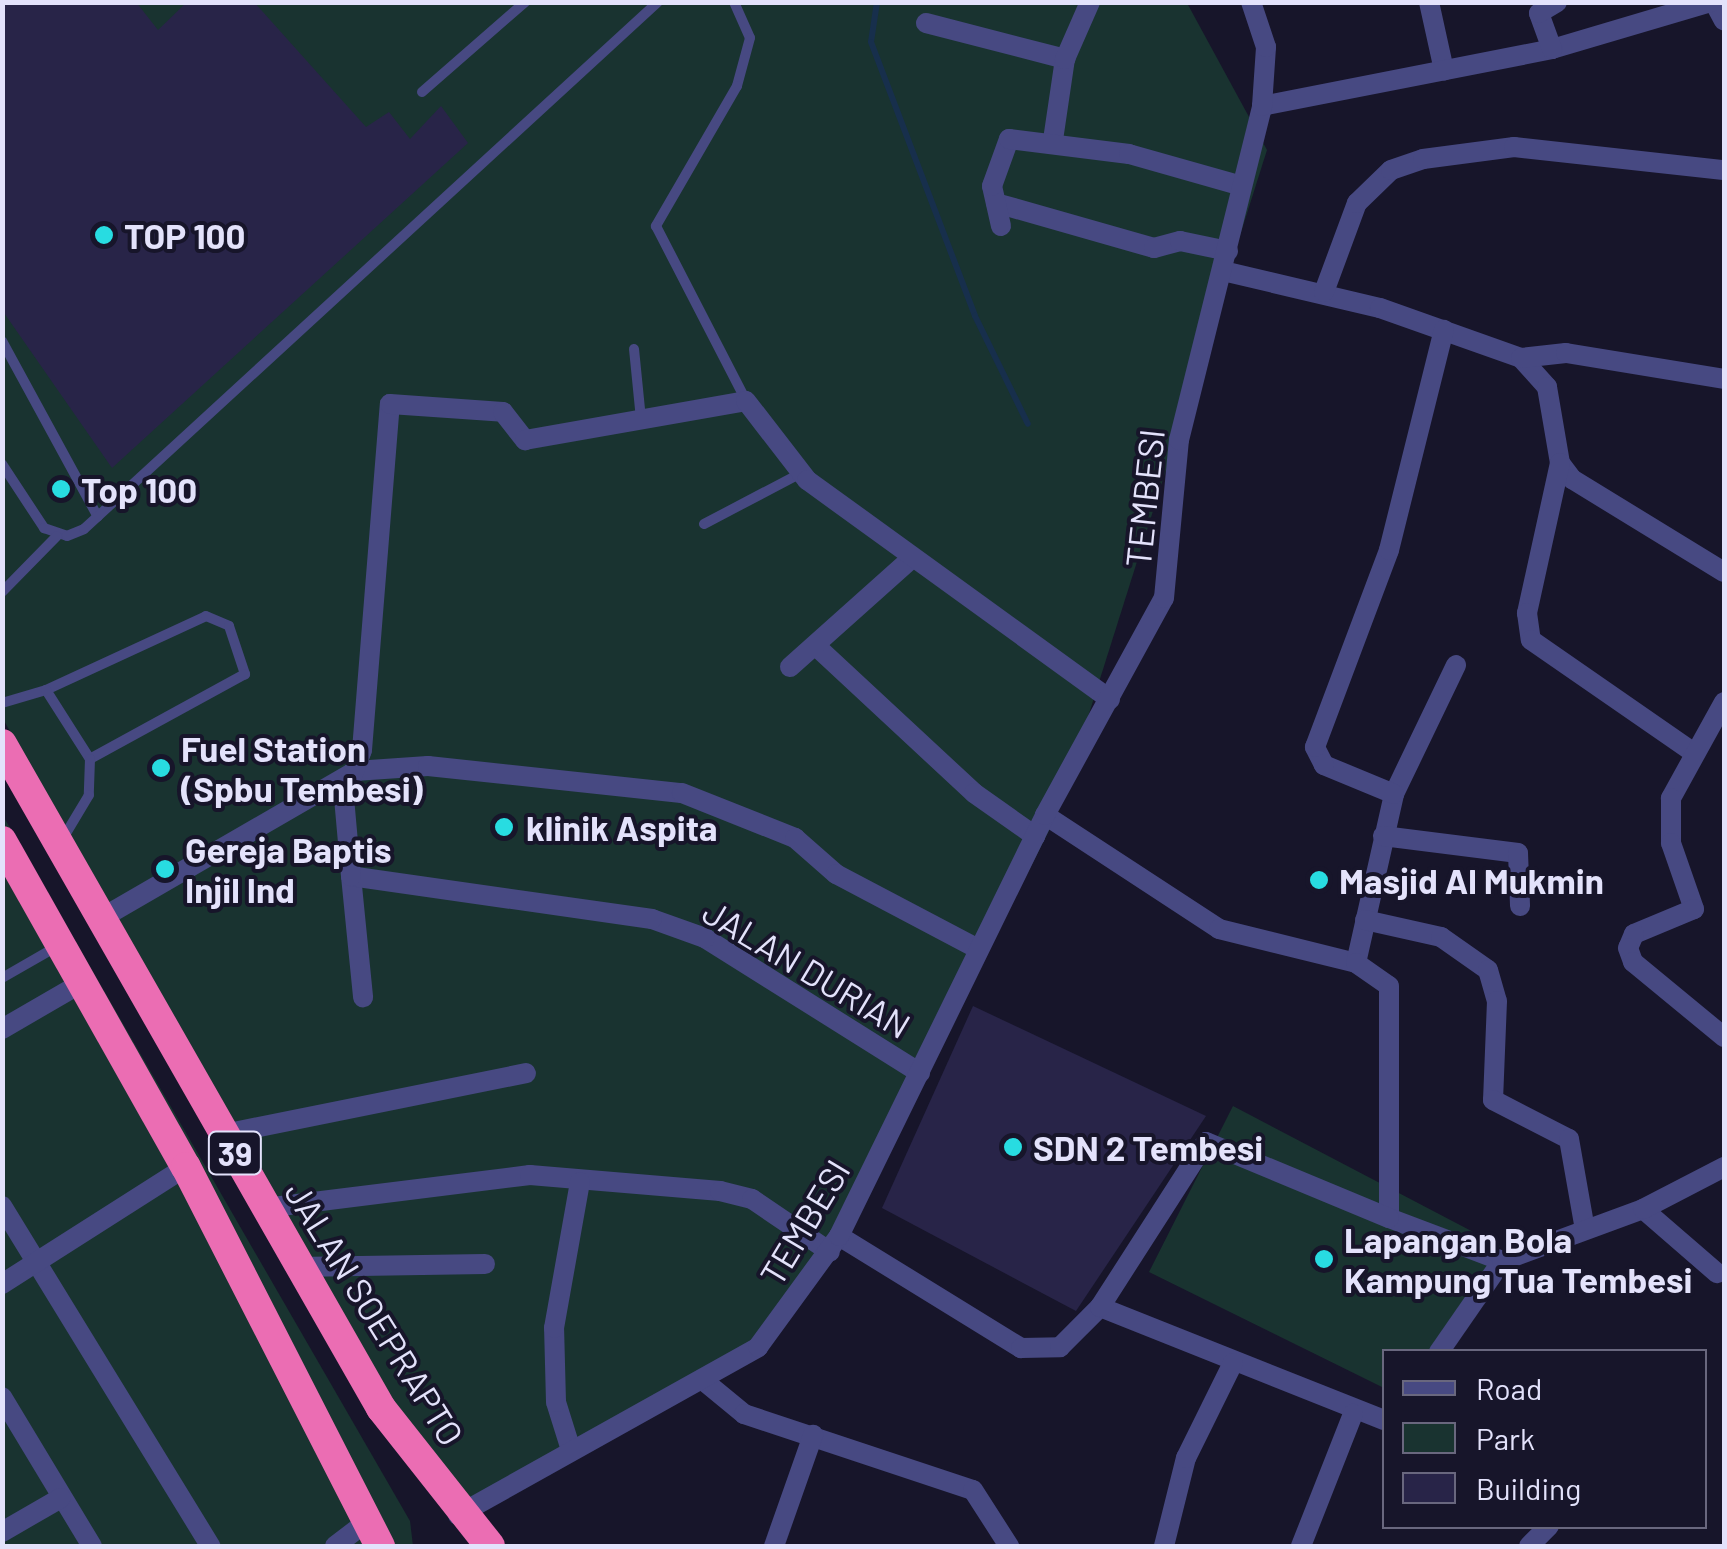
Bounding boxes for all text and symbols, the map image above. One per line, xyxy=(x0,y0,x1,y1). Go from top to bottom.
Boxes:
place label: TOP 100 xyxy=(124,214,245,256)
marker: TOP 100 xyxy=(93,224,115,246)
street label: TEMBESI xyxy=(1116,427,1172,569)
place label: Top 100 xyxy=(81,468,197,510)
marker: Top 100 xyxy=(50,478,72,500)
place label: Fuel Station (Spbu Tembesi) xyxy=(181,727,423,809)
marker: Fuel Station (Spbu Tembesi) xyxy=(150,757,172,779)
place label: klinik Aspita xyxy=(526,806,717,848)
marker: klinik Aspita xyxy=(491,814,517,840)
place label: Gereja Baptis Injil Ind xyxy=(185,828,392,910)
marker: Gereja Baptis Injil Ind xyxy=(154,858,176,880)
place label: Masjid Al Mukmin xyxy=(1339,859,1604,901)
marker: Masjid Al Mukmin xyxy=(1308,869,1330,891)
street label: JALAN DURIAN xyxy=(696,890,918,1046)
road number: 39 xyxy=(208,1126,262,1180)
place label: SDN 2 Tembesi xyxy=(1033,1126,1263,1168)
marker: SDN 2 Tembesi xyxy=(1002,1136,1024,1158)
street label: TEMBESI xyxy=(750,1152,858,1292)
street label: JALAN SOEPRAPTO xyxy=(277,1173,473,1453)
place label: Lapangan Bola Kampung Tua Tembesi xyxy=(1344,1218,1692,1300)
marker: Lapangan Bola Kampung Tua Tembesi xyxy=(1313,1248,1335,1270)
legend xyxy=(1382,1349,1707,1529)
text: Road xyxy=(1476,1370,1542,1406)
text: Park xyxy=(1476,1420,1535,1456)
text: Building xyxy=(1476,1470,1581,1506)

